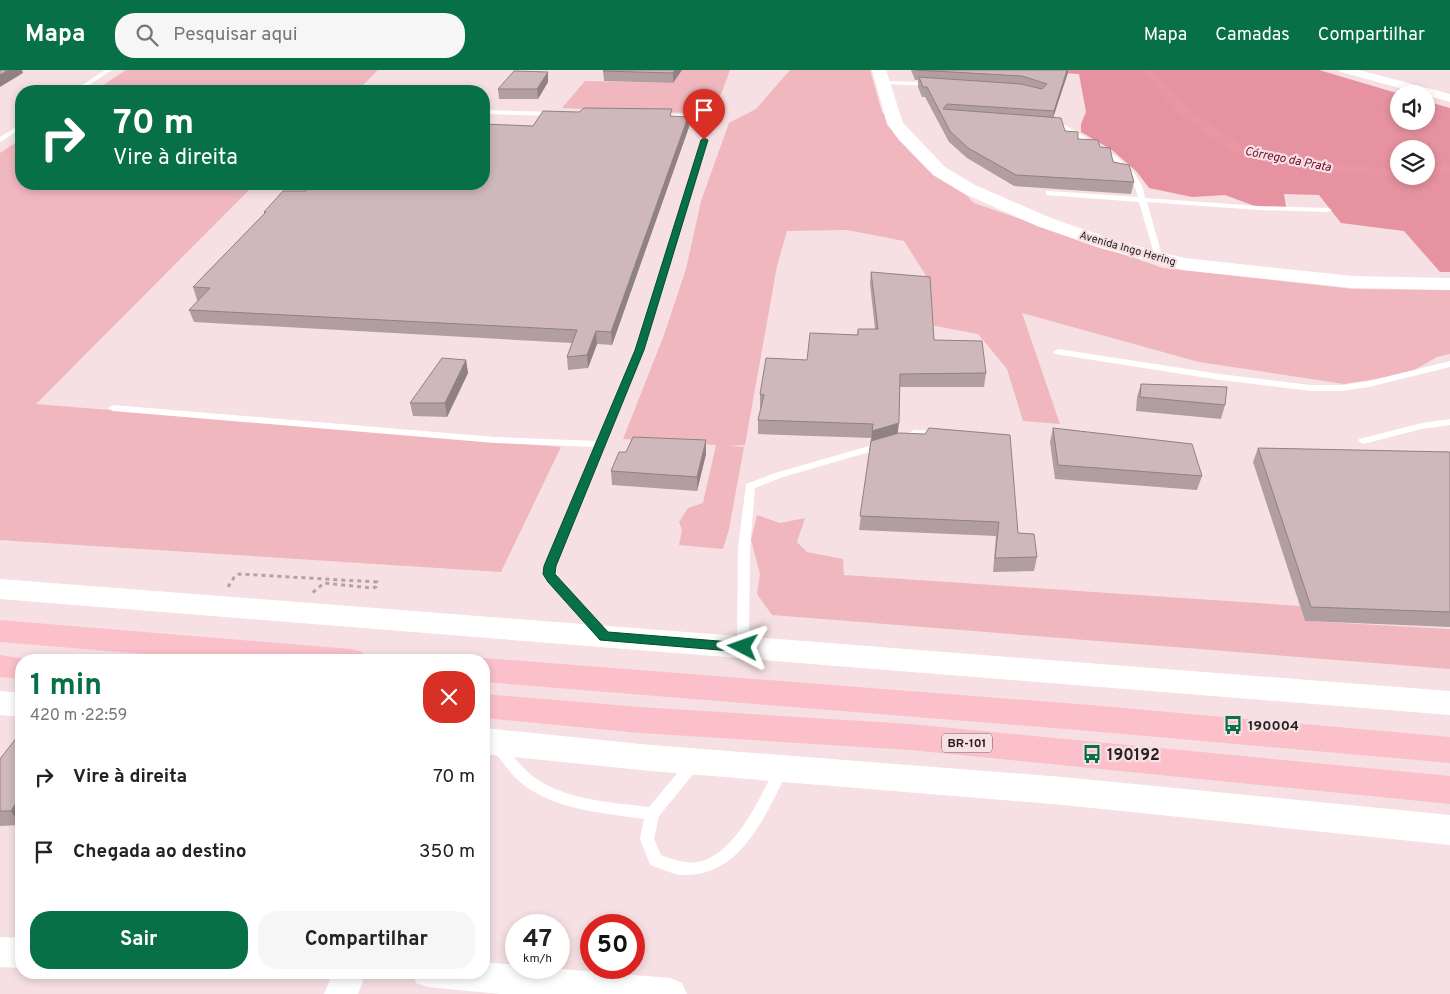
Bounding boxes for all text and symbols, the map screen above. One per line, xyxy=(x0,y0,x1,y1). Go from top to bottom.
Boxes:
search box xyxy=(115,13,465,58)
text: Mapa xyxy=(25,20,85,50)
icon: search xyxy=(133,21,161,49)
text: Pesquisar aqui xyxy=(173,23,298,47)
text: Mapa xyxy=(1144,24,1187,47)
text: Camadas xyxy=(1215,24,1290,47)
text: Compartilhar xyxy=(1318,24,1425,47)
map controls xyxy=(1390,85,1435,185)
button: sound xyxy=(1390,85,1435,130)
pin xyxy=(683,89,725,140)
icon: arrive xyxy=(690,96,718,124)
text: 70 m xyxy=(113,102,194,146)
icon: right xyxy=(30,105,95,170)
button: layers xyxy=(1390,140,1435,185)
water label: Córrego da Prata xyxy=(1243,144,1333,176)
text: Vire à direita xyxy=(113,145,238,172)
street label: Avenida Ingo Hering xyxy=(1078,228,1178,269)
position arrow xyxy=(716,620,768,672)
text: 1 min xyxy=(30,668,102,705)
button: close xyxy=(423,671,475,723)
text: 420 m · 22:59 xyxy=(30,706,127,726)
bus stop icon: 190004 xyxy=(1222,714,1244,736)
place label: 190004 xyxy=(1248,718,1299,735)
road number: BR-101 xyxy=(942,734,992,752)
bus stop icon: 190192 xyxy=(1081,743,1103,765)
place label: 190192 xyxy=(1107,746,1160,766)
icon: right xyxy=(30,763,58,791)
text: Vire à direita xyxy=(73,765,187,789)
text: 70 m xyxy=(433,765,475,789)
icon: arrive xyxy=(30,838,58,866)
text: Chegada ao destino xyxy=(73,840,247,864)
text: 350 m xyxy=(419,840,475,864)
button: Sair xyxy=(30,911,248,969)
button: Compartilhar xyxy=(258,911,475,969)
speed limit sign: 50 xyxy=(580,914,645,979)
text: 47 xyxy=(523,924,552,956)
text: km/h xyxy=(523,951,552,967)

